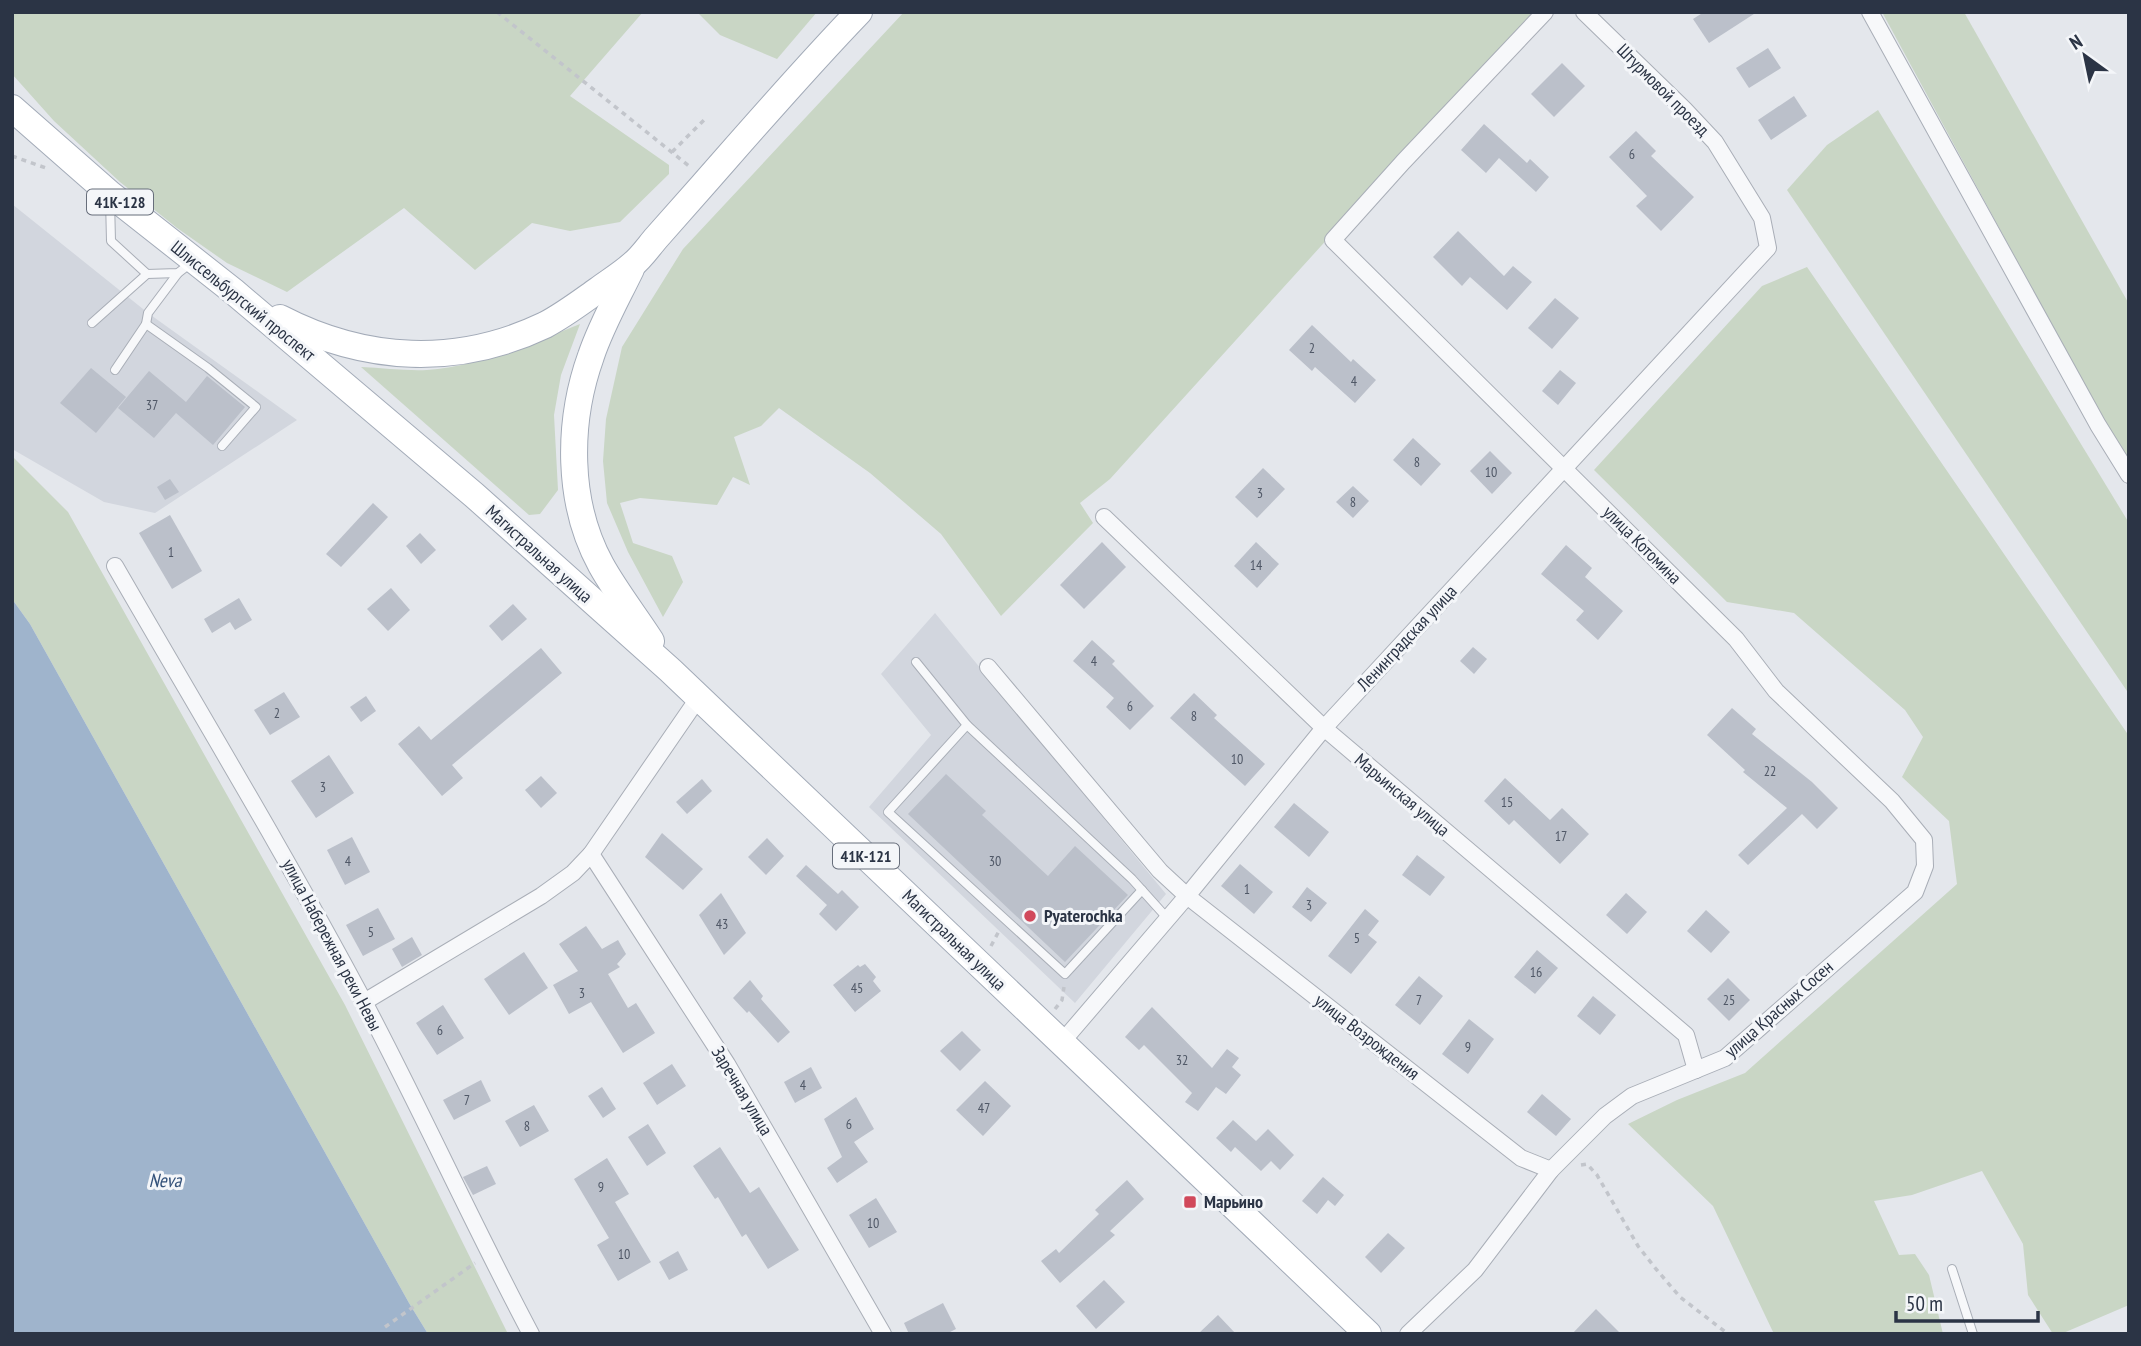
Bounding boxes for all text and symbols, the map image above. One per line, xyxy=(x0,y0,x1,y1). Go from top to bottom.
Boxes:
north arrow xyxy=(2050,21,2120,91)
text: N xyxy=(2065,29,2087,55)
street label: Штурмовой проезд xyxy=(1612,38,1715,141)
house number: 6 xyxy=(1629,145,1635,163)
road number: 41К-128 xyxy=(87,190,153,214)
street label: Шлиссельбургский проспект xyxy=(166,235,320,366)
house number: 2 xyxy=(1309,339,1315,357)
house number: 4 xyxy=(1351,372,1358,390)
house number: 37 xyxy=(146,396,158,414)
house number: 8 xyxy=(1414,453,1420,471)
house number: 10 xyxy=(1485,463,1497,481)
house number: 3 xyxy=(1257,484,1263,502)
house number: 8 xyxy=(1350,493,1356,511)
street label: Магистральная улица xyxy=(481,500,597,608)
street label: улица Котомина xyxy=(1598,500,1687,589)
house number: 1 xyxy=(168,543,174,561)
house number: 14 xyxy=(1250,556,1263,574)
street label: Ленинградская улица xyxy=(1351,580,1462,696)
house number: 4 xyxy=(1091,652,1098,670)
house number: 6 xyxy=(1127,697,1133,715)
house number: 2 xyxy=(274,704,280,722)
house number: 8 xyxy=(1191,707,1197,725)
street label: Марьинская улица xyxy=(1350,748,1455,841)
house number: 10 xyxy=(1231,750,1243,768)
house number: 22 xyxy=(1764,762,1776,780)
house number: 3 xyxy=(320,778,326,796)
house number: 15 xyxy=(1501,793,1513,811)
house number: 17 xyxy=(1555,827,1567,845)
road number: 41К-121 xyxy=(833,844,899,869)
house number: 4 xyxy=(345,852,352,870)
house number: 30 xyxy=(989,852,1001,870)
street label: улица Набережная реки Невы xyxy=(277,855,388,1035)
house number: 1 xyxy=(1244,880,1250,898)
street label: Магистральная улица xyxy=(898,884,1011,995)
house number: 3 xyxy=(1306,896,1312,914)
place label: Pyaterochka xyxy=(1044,904,1123,927)
marker: Pyaterochka xyxy=(1022,908,1038,924)
house number: 43 xyxy=(716,915,728,933)
house number: 5 xyxy=(368,923,374,941)
house number: 5 xyxy=(1354,929,1360,947)
street label: улица Красных Сосен xyxy=(1720,955,1838,1062)
house number: 16 xyxy=(1530,963,1542,981)
house number: 45 xyxy=(851,979,863,997)
house number: 3 xyxy=(579,984,585,1002)
street label: улица Возрождения xyxy=(1310,989,1424,1085)
house number: 7 xyxy=(1416,991,1422,1009)
house number: 25 xyxy=(1723,991,1735,1009)
house number: 6 xyxy=(437,1021,443,1039)
house number: 9 xyxy=(1465,1038,1471,1056)
street label: Заречная улица xyxy=(707,1042,778,1140)
house number: 32 xyxy=(1176,1051,1188,1069)
house number: 4 xyxy=(800,1076,807,1094)
house number: 7 xyxy=(464,1091,470,1109)
house number: 47 xyxy=(978,1099,990,1117)
house number: 6 xyxy=(846,1115,852,1133)
house number: 8 xyxy=(524,1117,530,1135)
water label: Neva xyxy=(149,1168,183,1192)
house number: 9 xyxy=(598,1178,604,1196)
place label: Марьино xyxy=(1204,1190,1263,1213)
marker: Марьино xyxy=(1182,1194,1198,1210)
house number: 10 xyxy=(867,1214,879,1232)
house number: 10 xyxy=(618,1245,630,1263)
scale bar xyxy=(1896,1280,2038,1324)
text: 50 m xyxy=(1906,1290,1943,1317)

